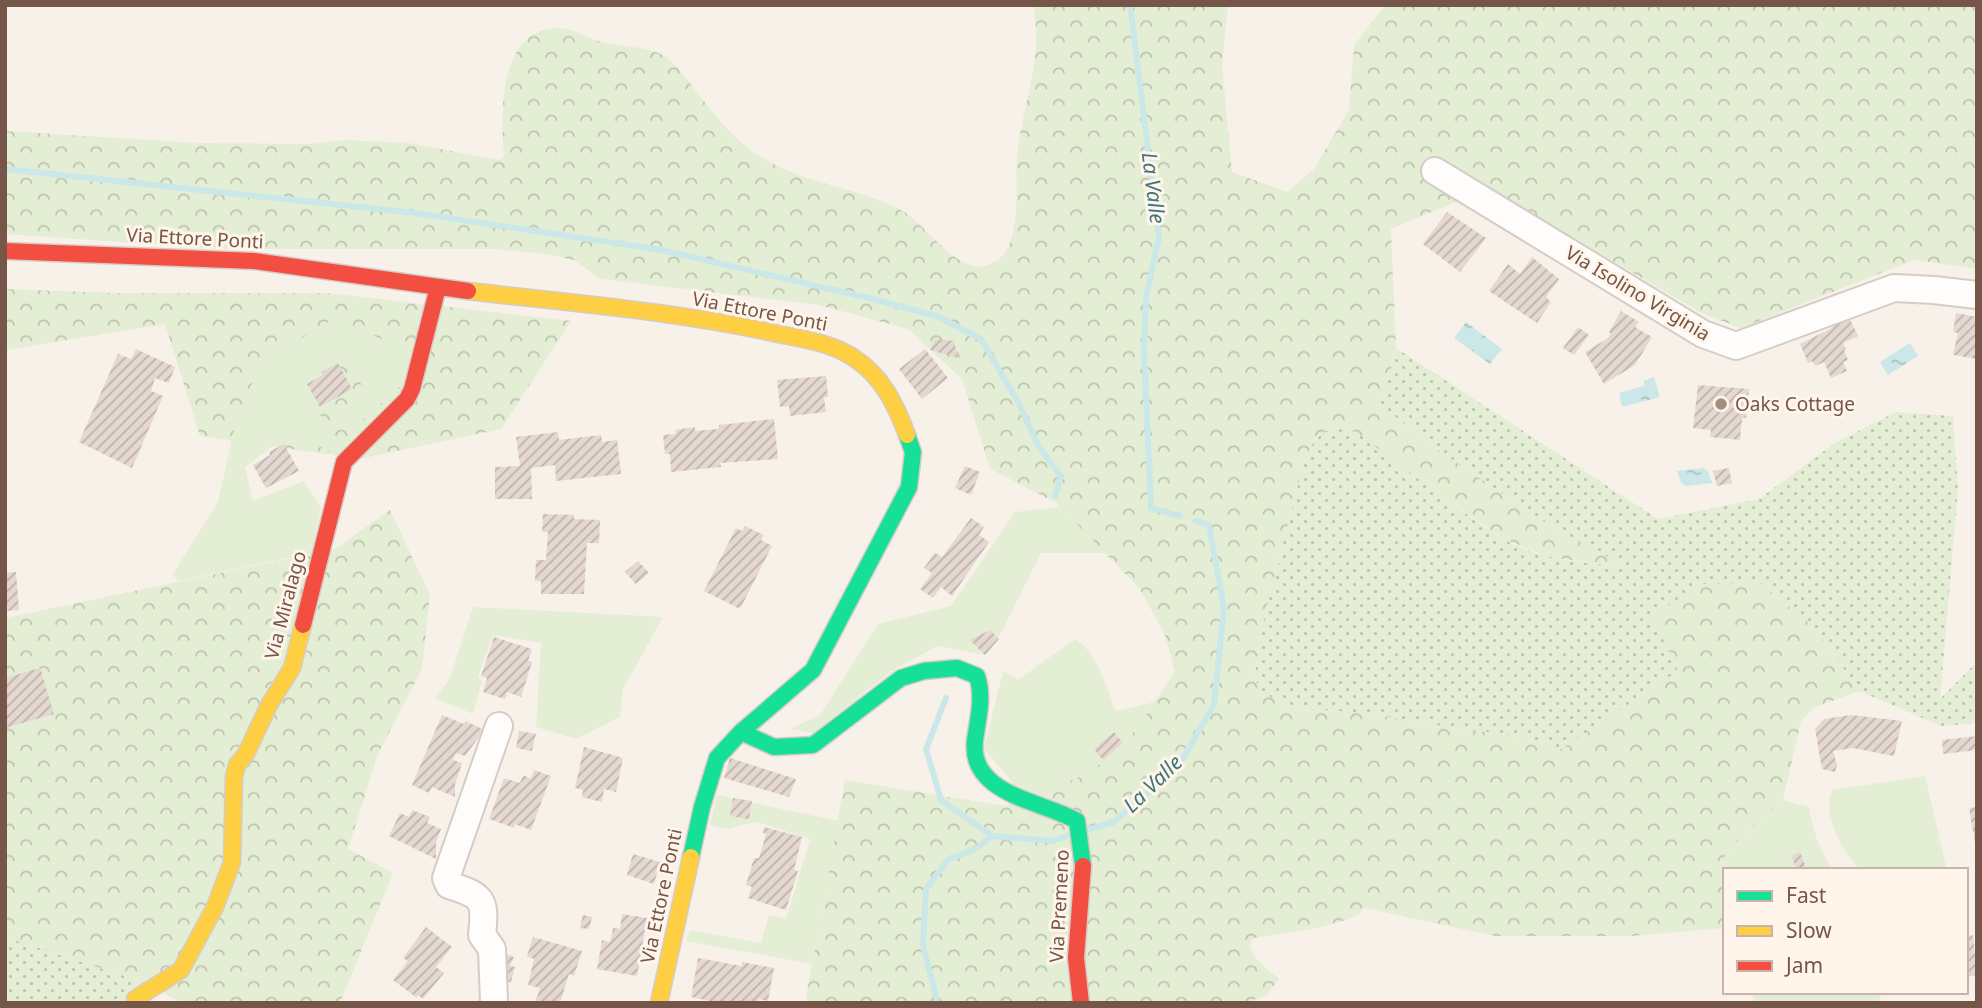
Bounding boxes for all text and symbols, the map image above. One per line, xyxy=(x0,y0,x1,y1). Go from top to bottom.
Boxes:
water label: La Valle xyxy=(1136,151,1172,225)
street label: Via Ettore Ponti xyxy=(126,221,264,255)
street label: Via Isolino Virginia xyxy=(1561,239,1715,347)
street label: Via Ettore Ponti xyxy=(690,285,830,337)
place label: Oaks Cottage xyxy=(1735,391,1855,417)
marker: Oaks Cottage xyxy=(1713,396,1729,412)
street label: Via Miralago xyxy=(258,548,312,662)
water label: La Valle xyxy=(1117,748,1188,818)
street label: Via Ettore Ponti xyxy=(634,826,688,966)
street label: Via Premeno xyxy=(1043,849,1075,963)
legend xyxy=(1723,868,1968,994)
text: Fast xyxy=(1786,881,1827,909)
text: Slow xyxy=(1786,916,1832,944)
text: Jam xyxy=(1784,951,1823,979)

